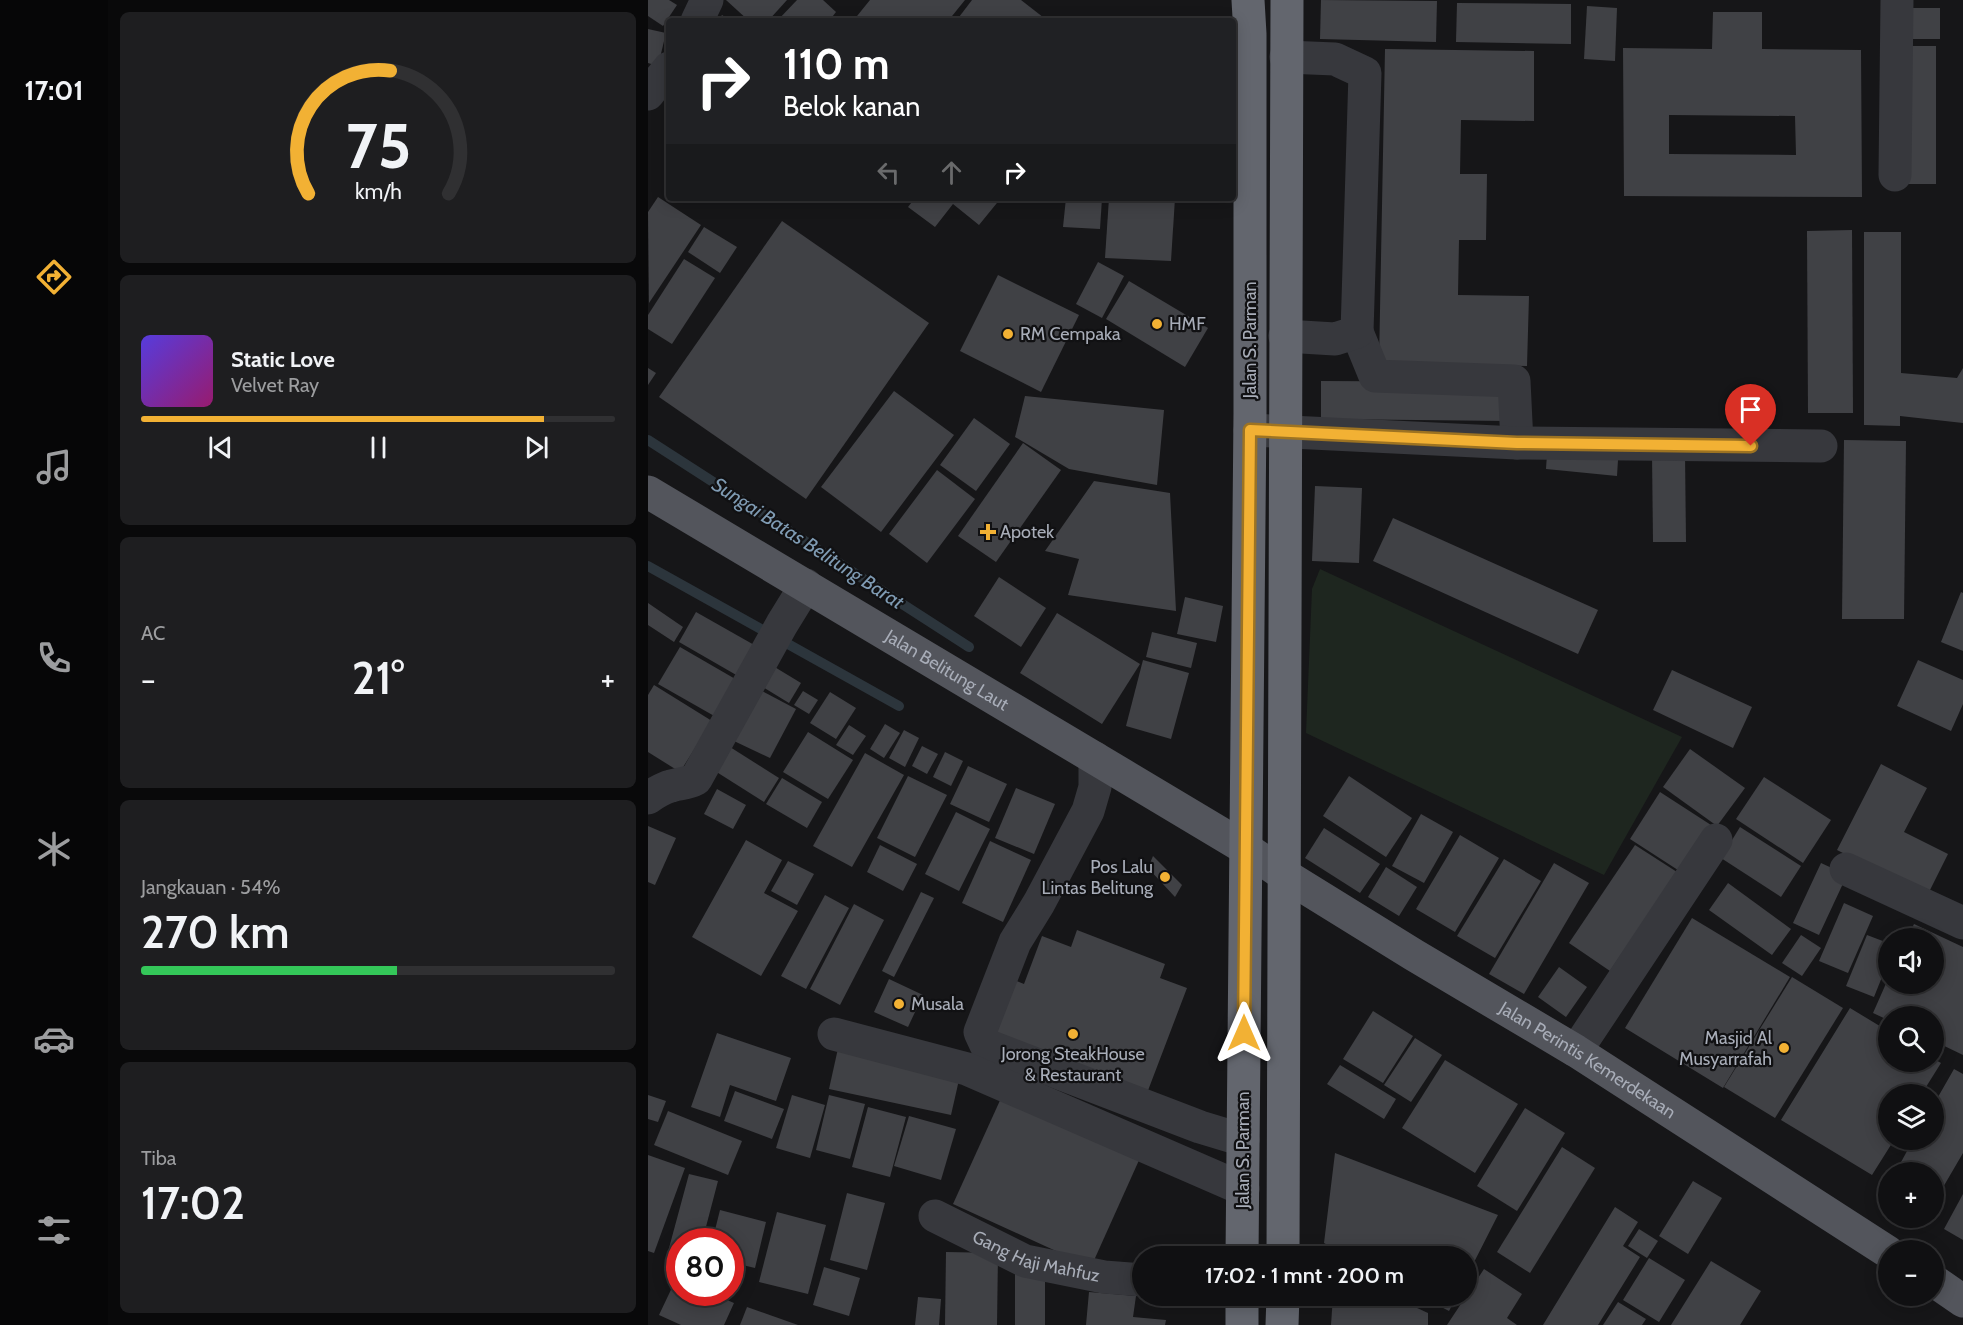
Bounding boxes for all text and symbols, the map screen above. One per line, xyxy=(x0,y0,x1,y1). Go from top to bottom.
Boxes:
text: 110 m xyxy=(783,38,890,90)
icon: right xyxy=(684,42,762,120)
text: 17:01 xyxy=(25,74,83,107)
text: Belok kanan xyxy=(783,90,920,123)
text: 75 xyxy=(345,108,411,184)
icon: left xyxy=(872,156,905,189)
icon: ahead xyxy=(935,156,968,189)
icon: right xyxy=(998,156,1031,189)
text: km/h xyxy=(355,179,401,205)
icon: directions xyxy=(33,256,75,298)
street label: Jalan S. Parman xyxy=(1239,281,1261,400)
place label: HMF xyxy=(1169,313,1206,335)
marker: HMF xyxy=(1150,317,1164,331)
place label: RM Cempaka xyxy=(1020,323,1121,345)
marker: RM Cempaka xyxy=(1001,327,1015,341)
text: Static Love xyxy=(231,346,335,373)
text: Velvet Ray xyxy=(231,373,319,397)
pin xyxy=(1725,384,1776,446)
icon: arrive xyxy=(1734,393,1767,426)
icon: previous xyxy=(204,431,237,464)
icon: pause xyxy=(362,431,395,464)
icon: next xyxy=(520,431,553,464)
icon: music xyxy=(33,446,75,488)
water label: Sungai Batas Belitung Barat xyxy=(708,472,909,614)
place label: Apotek xyxy=(1000,521,1055,543)
marker: Apotek xyxy=(981,525,995,539)
text: AC xyxy=(141,621,165,645)
street label: Jalan Belitung Laut xyxy=(880,624,1013,715)
icon: phone xyxy=(33,637,75,679)
text: 21° xyxy=(352,651,404,705)
text: − xyxy=(141,659,156,699)
text: + xyxy=(600,659,615,699)
icon: climate xyxy=(33,828,75,870)
place label: Pos Lalu Lintas Belitung xyxy=(1041,856,1154,899)
marker: Pos Lalu Lintas Belitung xyxy=(1158,870,1172,884)
text: Jangkauan · 54% xyxy=(141,875,280,899)
text: 270 km xyxy=(141,905,289,959)
map controls xyxy=(1878,928,1944,1306)
button: sound xyxy=(1878,928,1944,994)
place label: Musala xyxy=(911,993,964,1015)
street label: Jalan Perintis Kemerdekaan xyxy=(1494,996,1680,1123)
marker: Musala xyxy=(892,997,906,1011)
position arrow xyxy=(1212,1001,1276,1065)
button: search xyxy=(1878,1006,1944,1072)
icon: car xyxy=(33,1018,75,1060)
marker: Jorong SteakHouse & Restaurant xyxy=(1066,1027,1080,1041)
place label: Masjid Al Musyarrafah xyxy=(1679,1027,1773,1070)
marker: Masjid Al Musyarrafah xyxy=(1777,1041,1791,1055)
place label: Jorong SteakHouse & Restaurant xyxy=(1000,1043,1145,1086)
button: layers xyxy=(1878,1084,1944,1150)
street label: Jalan S. Parman xyxy=(1232,1091,1254,1210)
text: Tiba xyxy=(141,1146,176,1170)
button: + xyxy=(1878,1162,1944,1228)
text: 17:02 xyxy=(141,1176,245,1230)
icon: filters xyxy=(33,1209,75,1251)
street label: Gang Haji Mahfuz xyxy=(969,1226,1102,1287)
speed limit sign: 80 xyxy=(666,1228,744,1306)
button: − xyxy=(1878,1240,1944,1306)
text: 17:02 · 1 mnt · 200 m xyxy=(1205,1262,1404,1289)

